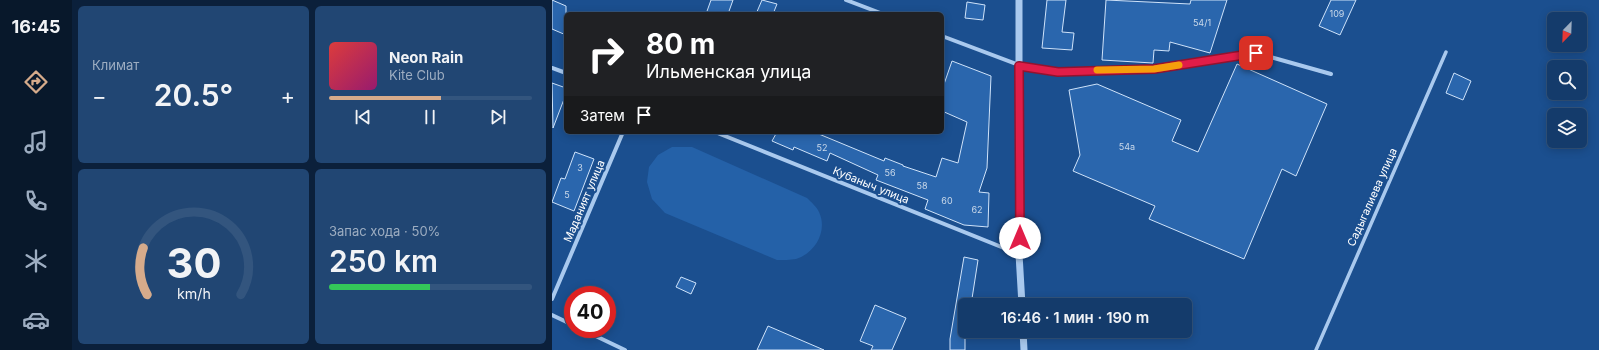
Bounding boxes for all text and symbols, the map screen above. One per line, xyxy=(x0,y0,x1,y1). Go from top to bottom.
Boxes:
house number: 109 xyxy=(1330,8,1345,19)
north arrow xyxy=(1547,12,1587,52)
map controls xyxy=(1547,12,1587,148)
text: 16:45 xyxy=(11,16,61,37)
house number: 54/1 xyxy=(1193,17,1211,28)
text: 80 m xyxy=(646,27,715,61)
icon: right xyxy=(580,28,632,80)
pin xyxy=(1239,36,1273,70)
icon: arrive xyxy=(1245,42,1267,64)
text: Neon Rain xyxy=(389,48,463,67)
text: Климат xyxy=(92,57,139,73)
button: search xyxy=(1547,60,1587,100)
text: Ильменская улица xyxy=(646,61,811,82)
text: Kite Club xyxy=(389,67,445,83)
icon: directions xyxy=(22,68,50,96)
text: 20.5° xyxy=(154,77,233,113)
text: − xyxy=(92,83,107,109)
text: + xyxy=(280,83,295,109)
icon: arrive xyxy=(633,104,655,126)
icon: previous xyxy=(352,106,374,128)
icon: pause xyxy=(419,106,441,128)
icon: next xyxy=(487,106,509,128)
text: Затем xyxy=(580,106,625,125)
button: layers xyxy=(1547,108,1587,148)
icon: music xyxy=(22,128,50,156)
house number: 54а xyxy=(1119,141,1135,152)
house number: 52 xyxy=(817,142,827,153)
street label: Садыгалиева улица xyxy=(1344,146,1400,248)
street label: Маданият улица xyxy=(560,158,608,244)
house number: 3 xyxy=(577,162,583,173)
street label: Кубаныч улица xyxy=(831,163,911,207)
house number: 56 xyxy=(884,167,896,178)
house number: 58 xyxy=(916,180,928,191)
icon: phone xyxy=(22,187,50,215)
house number: 5 xyxy=(564,189,570,200)
house number: 60 xyxy=(941,195,953,206)
house number: 62 xyxy=(971,204,983,215)
position arrow xyxy=(999,217,1041,259)
text: Запас хода · 50% xyxy=(329,223,440,239)
text: 30 xyxy=(166,237,221,287)
text: 250 km xyxy=(329,243,438,279)
icon: climate xyxy=(22,247,50,275)
text: km/h xyxy=(177,284,210,301)
speed limit sign: 40 xyxy=(564,286,616,338)
icon: car xyxy=(22,306,50,334)
text: 16:46 · 1 мин · 190 m xyxy=(1001,308,1149,327)

